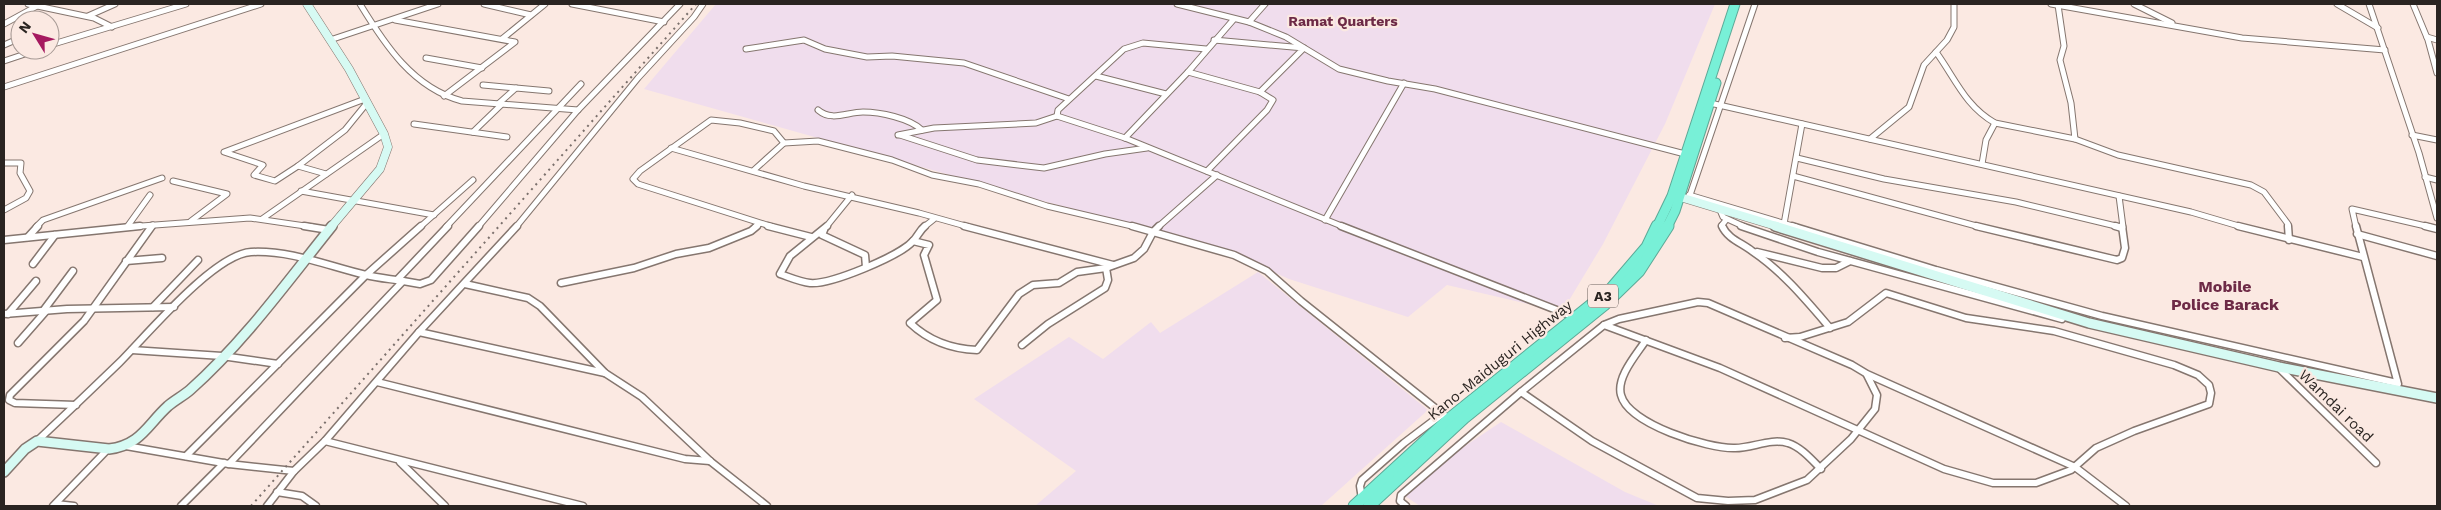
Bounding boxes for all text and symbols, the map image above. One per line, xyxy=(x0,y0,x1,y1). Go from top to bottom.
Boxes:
north arrow xyxy=(10,10,60,60)
district label: Ramat Quarters xyxy=(1288,13,1398,29)
text: N xyxy=(15,18,34,36)
district label: Mobile Police Barack xyxy=(2171,277,2279,314)
road number: A3 xyxy=(1588,284,1618,308)
street label: Kano-Maiduguri Highway xyxy=(1424,296,1576,424)
street label: Wamdai road xyxy=(2295,366,2377,446)

